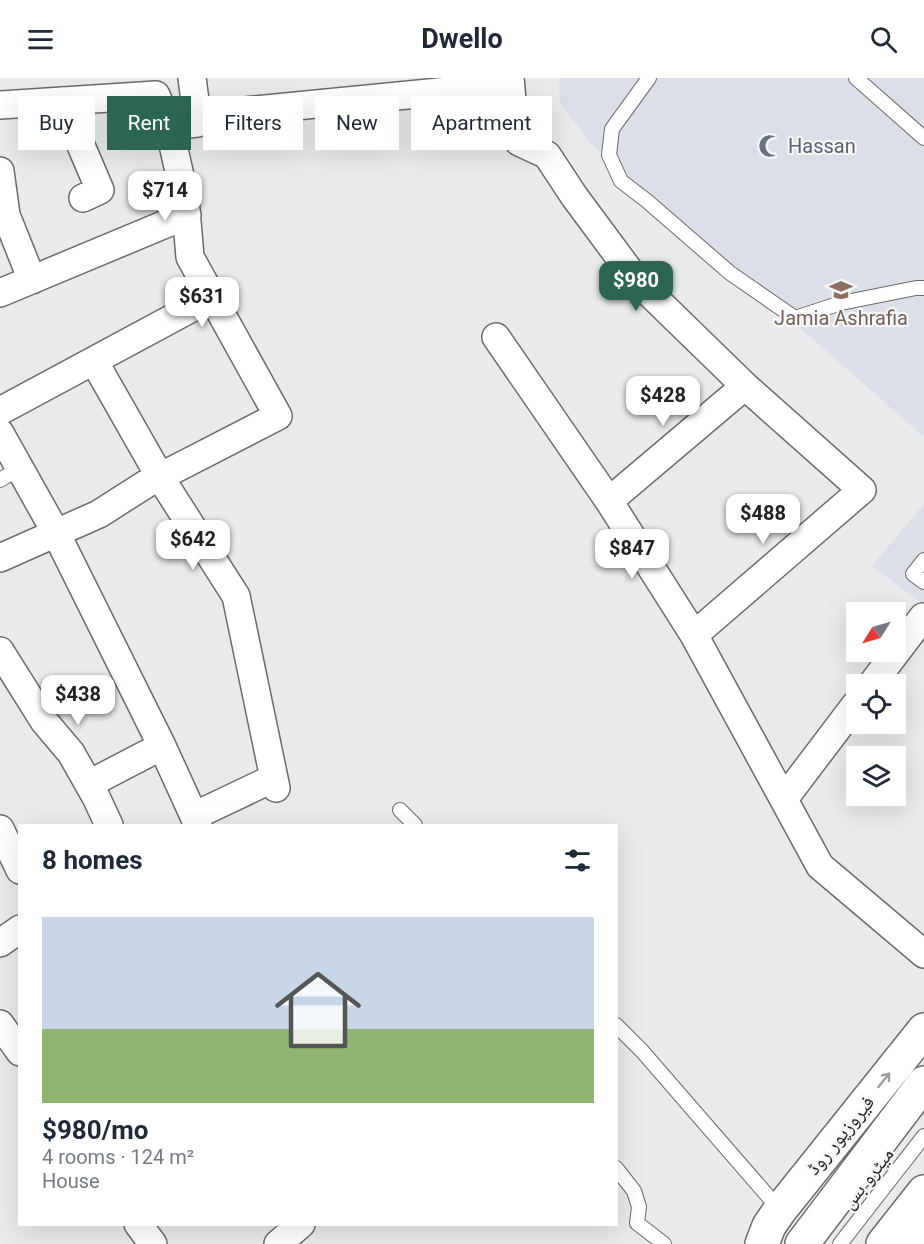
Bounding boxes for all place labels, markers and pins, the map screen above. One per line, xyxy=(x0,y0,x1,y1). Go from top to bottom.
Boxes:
mosque icon: Hassan xyxy=(757,133,783,159)
place label: Hassan xyxy=(788,134,856,158)
pin: $714 xyxy=(129,171,201,222)
pin: $980 xyxy=(600,261,672,312)
pin: $631 xyxy=(166,277,238,328)
school or university icon: Jamia Ashrafia xyxy=(828,277,854,303)
place label: Jamia Ashrafia xyxy=(774,306,908,330)
pin: $428 xyxy=(627,376,699,427)
pin: $488 xyxy=(727,494,799,545)
pin: $642 xyxy=(157,520,229,571)
pin: $847 xyxy=(596,529,668,580)
pin: $438 xyxy=(42,675,114,726)

